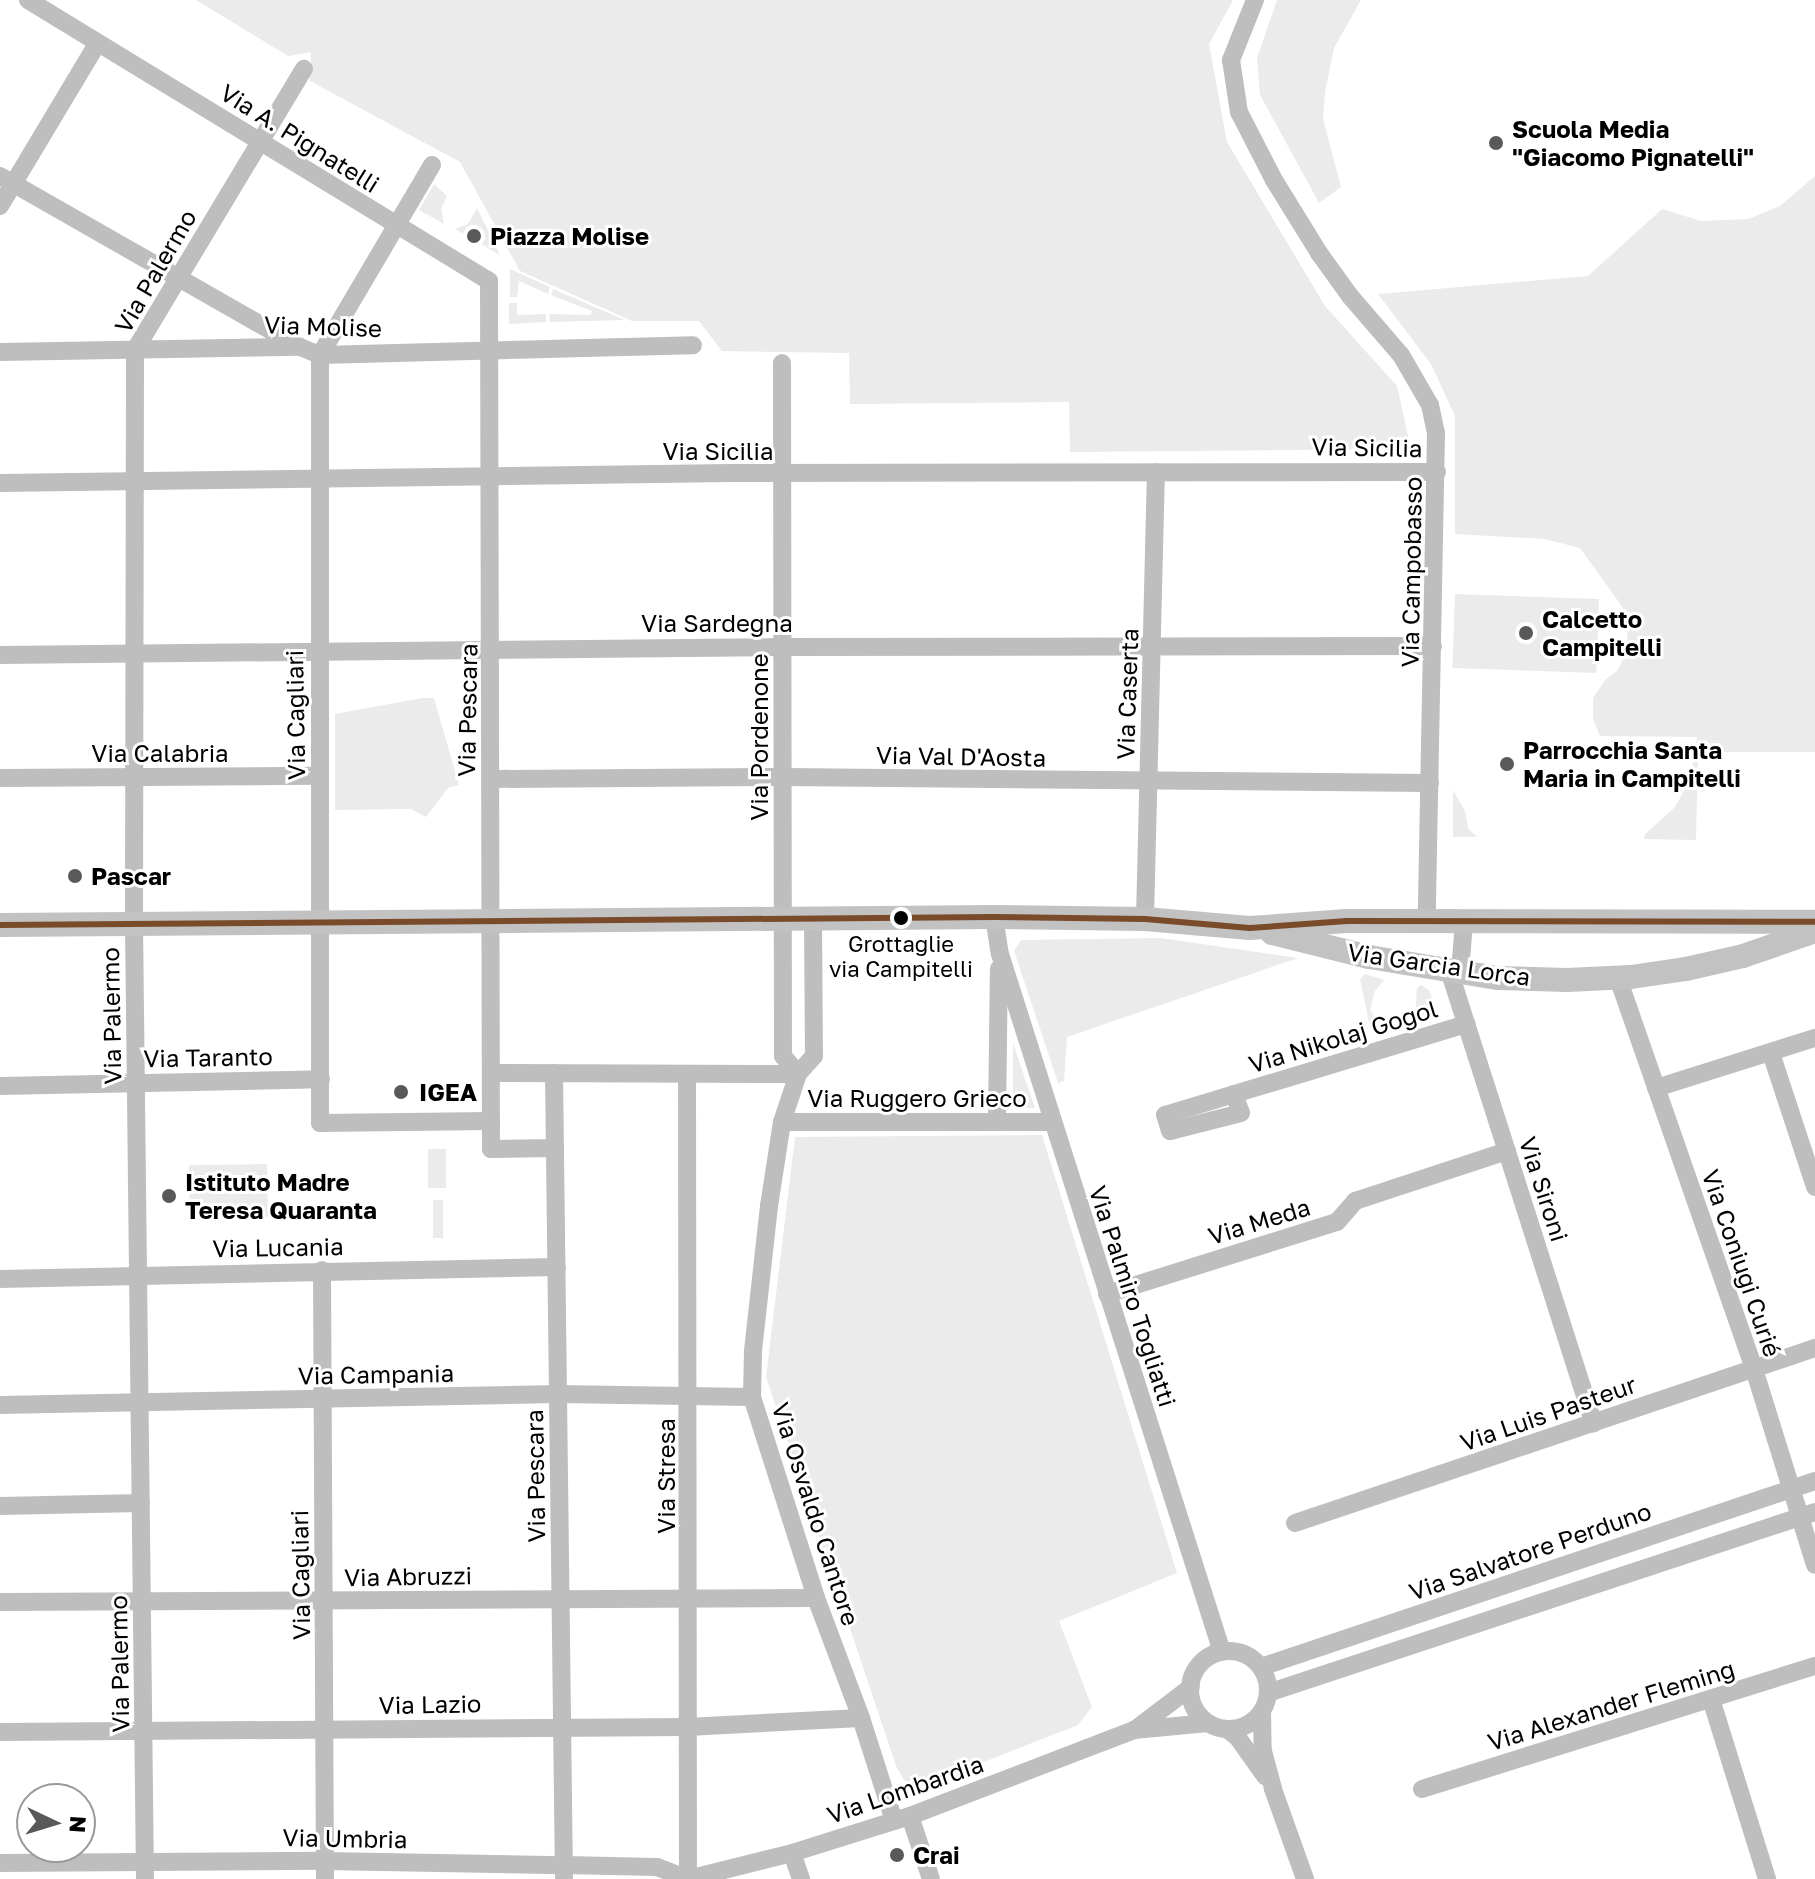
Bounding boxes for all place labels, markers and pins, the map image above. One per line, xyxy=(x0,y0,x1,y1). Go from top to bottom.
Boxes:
place label: Scuola Media "Giacomo Pignatelli" xyxy=(1512,115,1754,171)
marker: Scuola Media "Giacomo Pignatelli" xyxy=(1487,134,1505,152)
place label: Piazza Molise xyxy=(490,222,649,250)
marker: Piazza Molise xyxy=(465,227,483,245)
place label: Calcetto Campitelli xyxy=(1542,605,1662,661)
marker: Calcetto Campitelli xyxy=(1517,624,1535,642)
place label: Parrocchia Santa Maria in Campitelli xyxy=(1523,736,1741,792)
marker: Parrocchia Santa Maria in Campitelli xyxy=(1498,755,1516,773)
place label: Pascar xyxy=(91,862,171,890)
marker: Pascar xyxy=(66,867,84,885)
marker: Grottaglie via Campitelli xyxy=(893,910,909,926)
place label: Grottaglie via Campitelli xyxy=(829,930,973,982)
place label: IGEA xyxy=(419,1078,477,1106)
marker: IGEA xyxy=(390,1081,412,1103)
place label: Istituto Madre Teresa Quaranta xyxy=(185,1168,377,1224)
marker: Istituto Madre Teresa Quaranta xyxy=(160,1187,178,1205)
place label: Crai xyxy=(913,1841,960,1869)
marker: Crai xyxy=(888,1846,906,1864)

